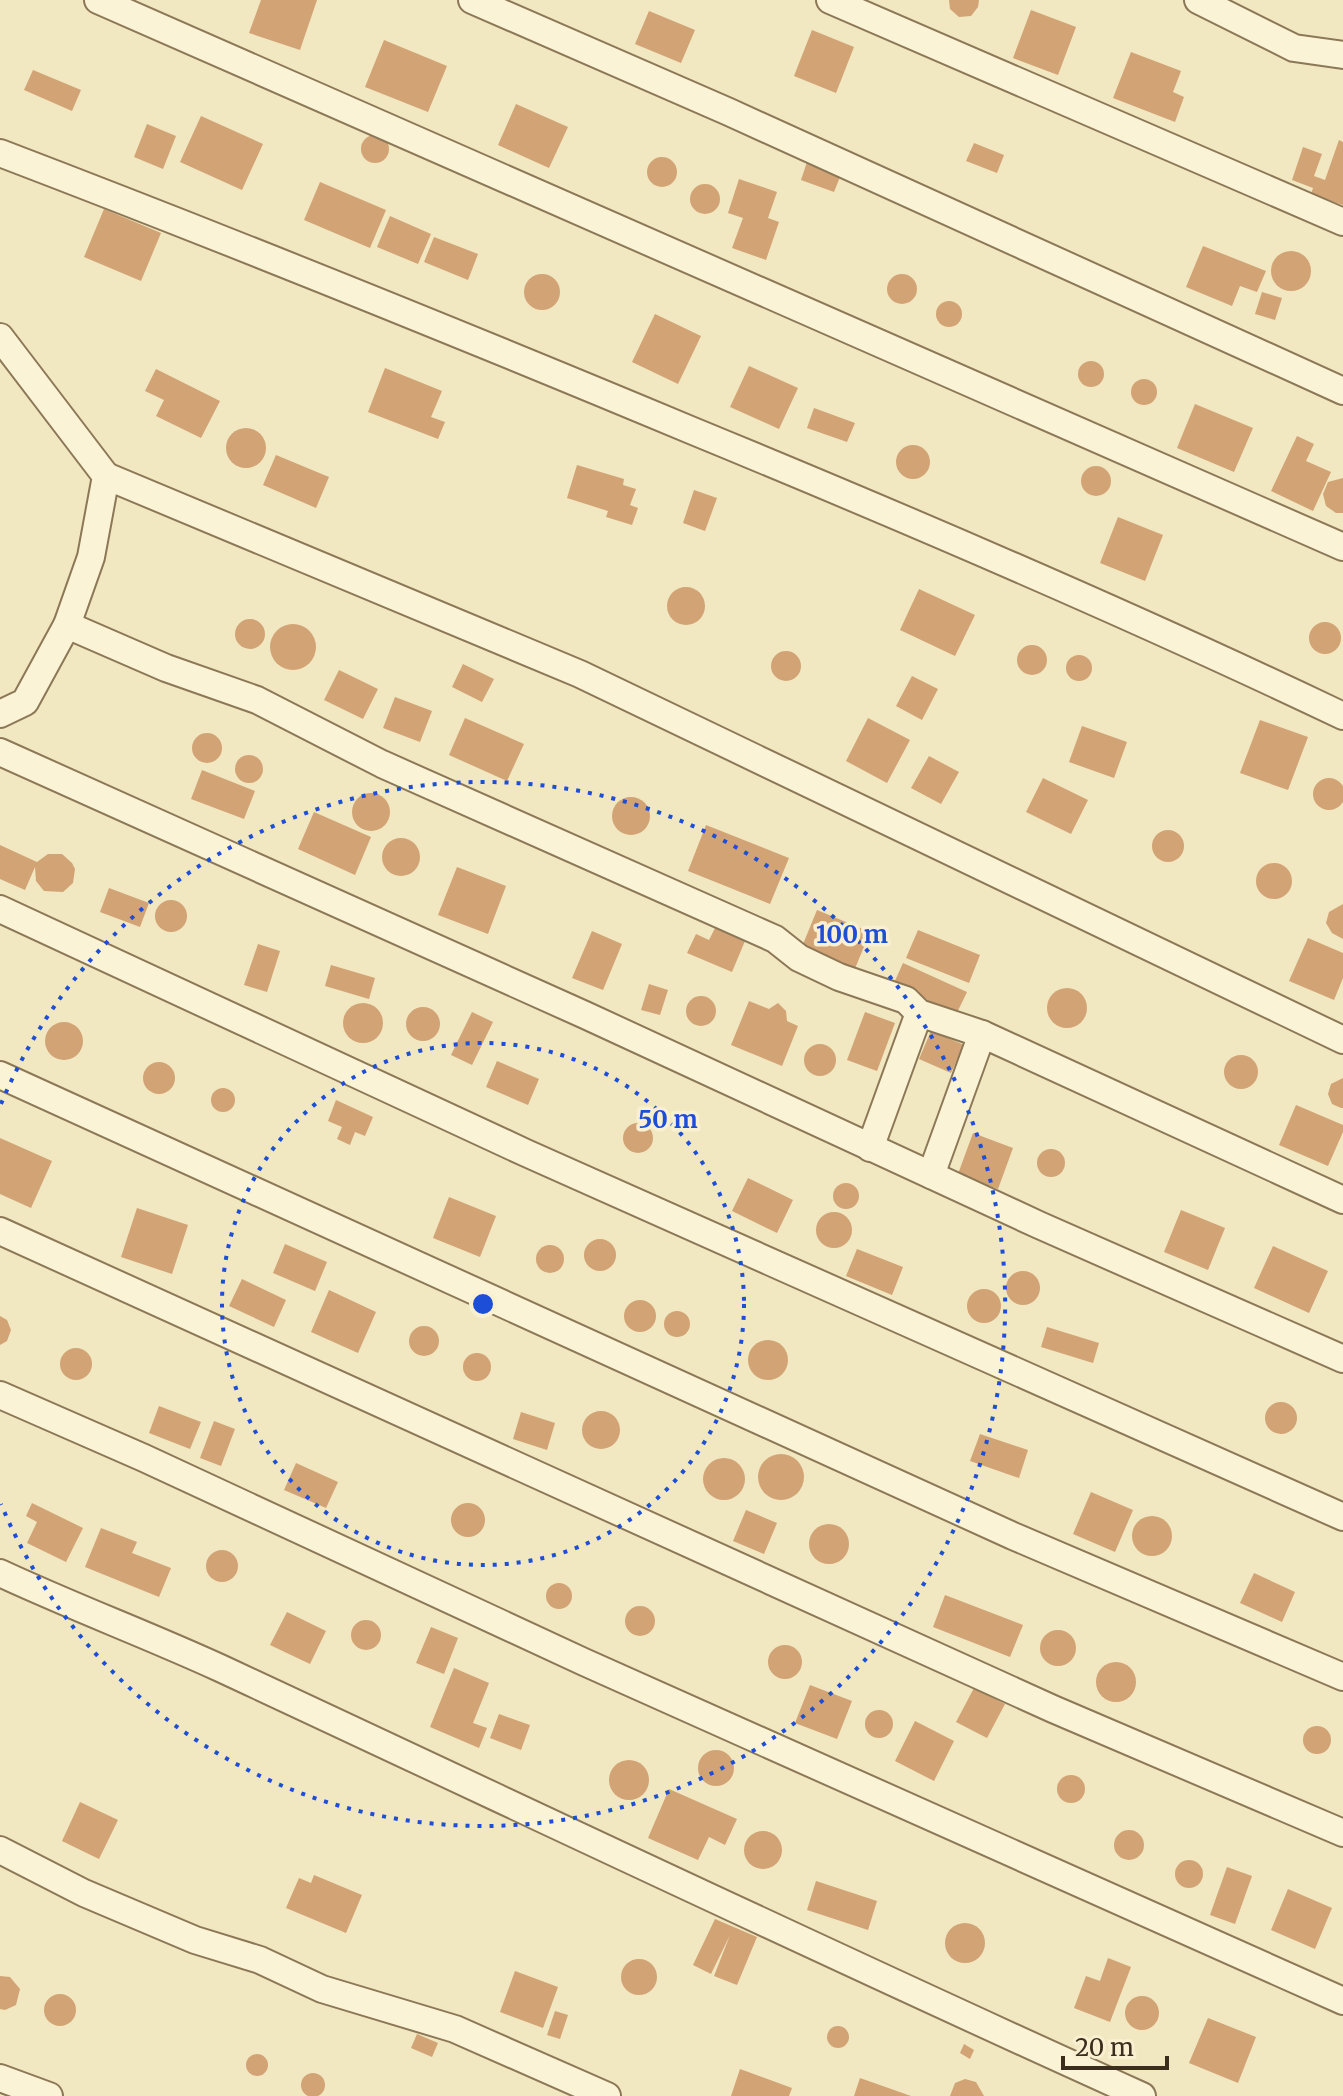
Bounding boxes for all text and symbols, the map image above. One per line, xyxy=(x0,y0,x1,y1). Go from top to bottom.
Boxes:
text: 100 m xyxy=(816,919,888,950)
text: 50 m xyxy=(638,1104,698,1135)
centre of rings xyxy=(469,1290,497,1318)
scale bar xyxy=(1063,2020,1167,2070)
text: 20 m xyxy=(1075,2032,1134,2063)

